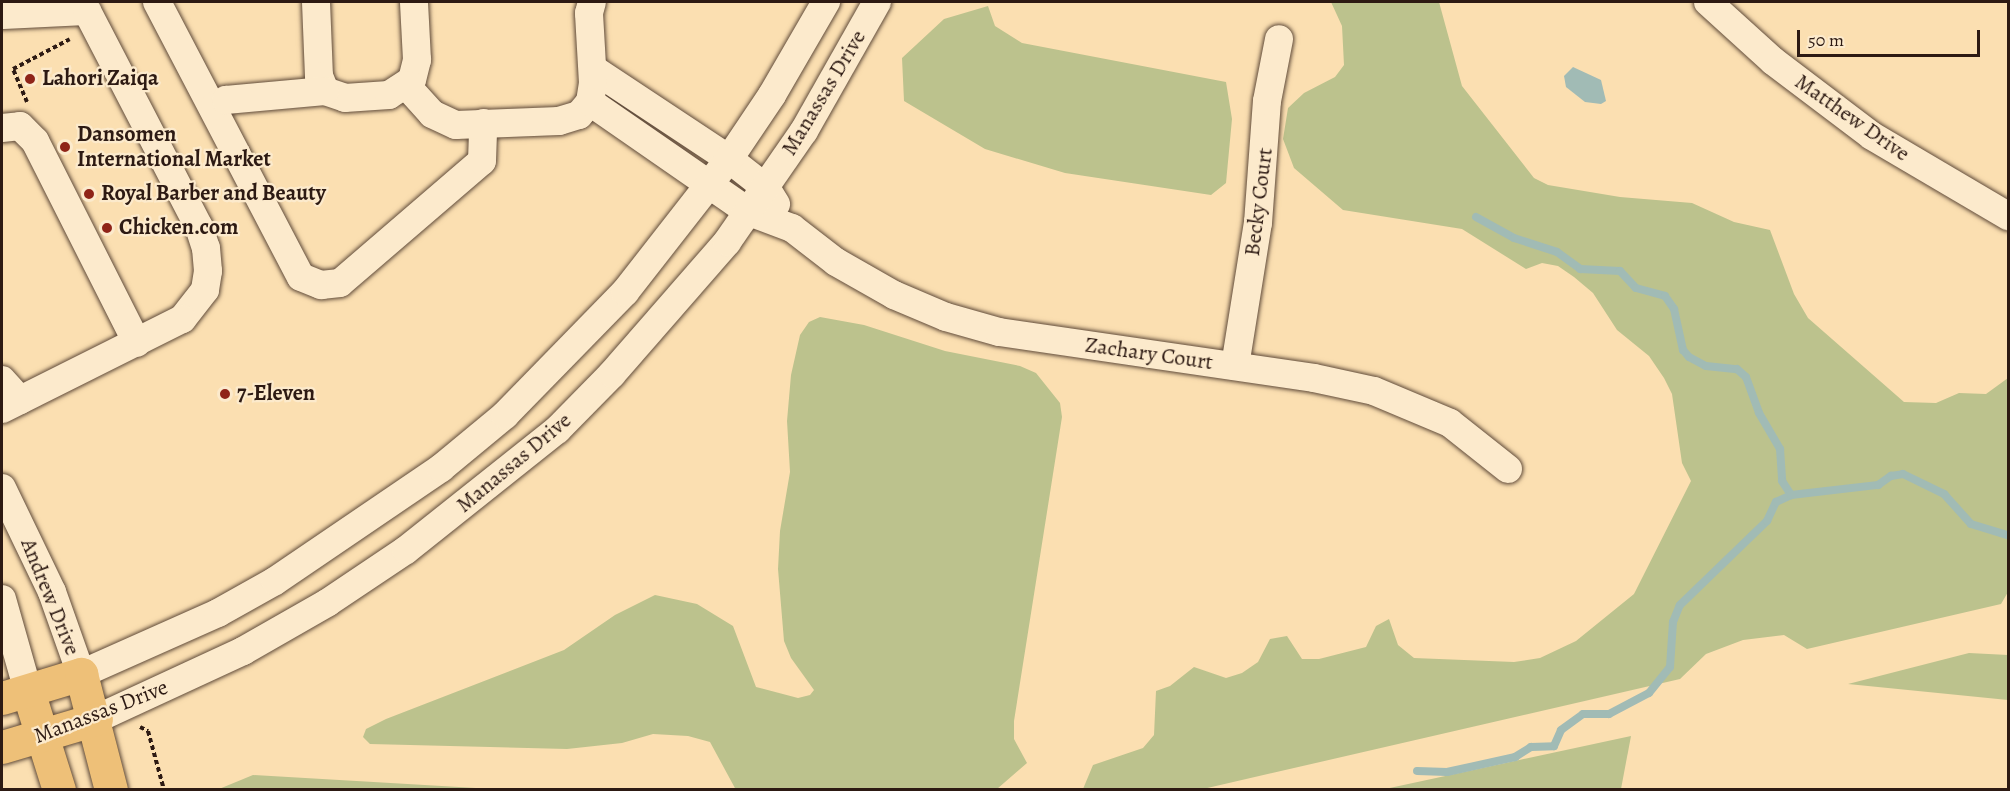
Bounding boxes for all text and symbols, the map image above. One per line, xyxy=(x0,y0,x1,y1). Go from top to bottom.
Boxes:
scale bar xyxy=(1800,18,1983,56)
street label: Manassas Drive xyxy=(776,26,872,160)
text: 50 m xyxy=(1808,28,1844,52)
place label: Lahori Zaiqa xyxy=(42,66,159,92)
street label: Matthew Drive xyxy=(1790,69,1914,167)
marker: Lahori Zaiqa xyxy=(23,72,37,86)
place label: Dansomen International Market xyxy=(77,121,271,172)
marker: Dansomen International Market xyxy=(58,140,72,154)
street label: Becky Court xyxy=(1239,146,1279,258)
place label: Royal Barber and Beauty xyxy=(101,181,326,207)
marker: Royal Barber and Beauty xyxy=(82,187,96,201)
place label: Chicken.com xyxy=(119,215,238,241)
marker: Chicken.com xyxy=(100,221,114,235)
street label: Zachary Court xyxy=(1083,332,1215,376)
place label: 7-Eleven xyxy=(237,381,315,407)
marker: 7-Eleven xyxy=(218,387,232,401)
street label: Manassas Drive xyxy=(451,407,577,519)
street label: Andrew Drive xyxy=(15,535,85,659)
street label: Manassas Drive xyxy=(30,674,172,750)

